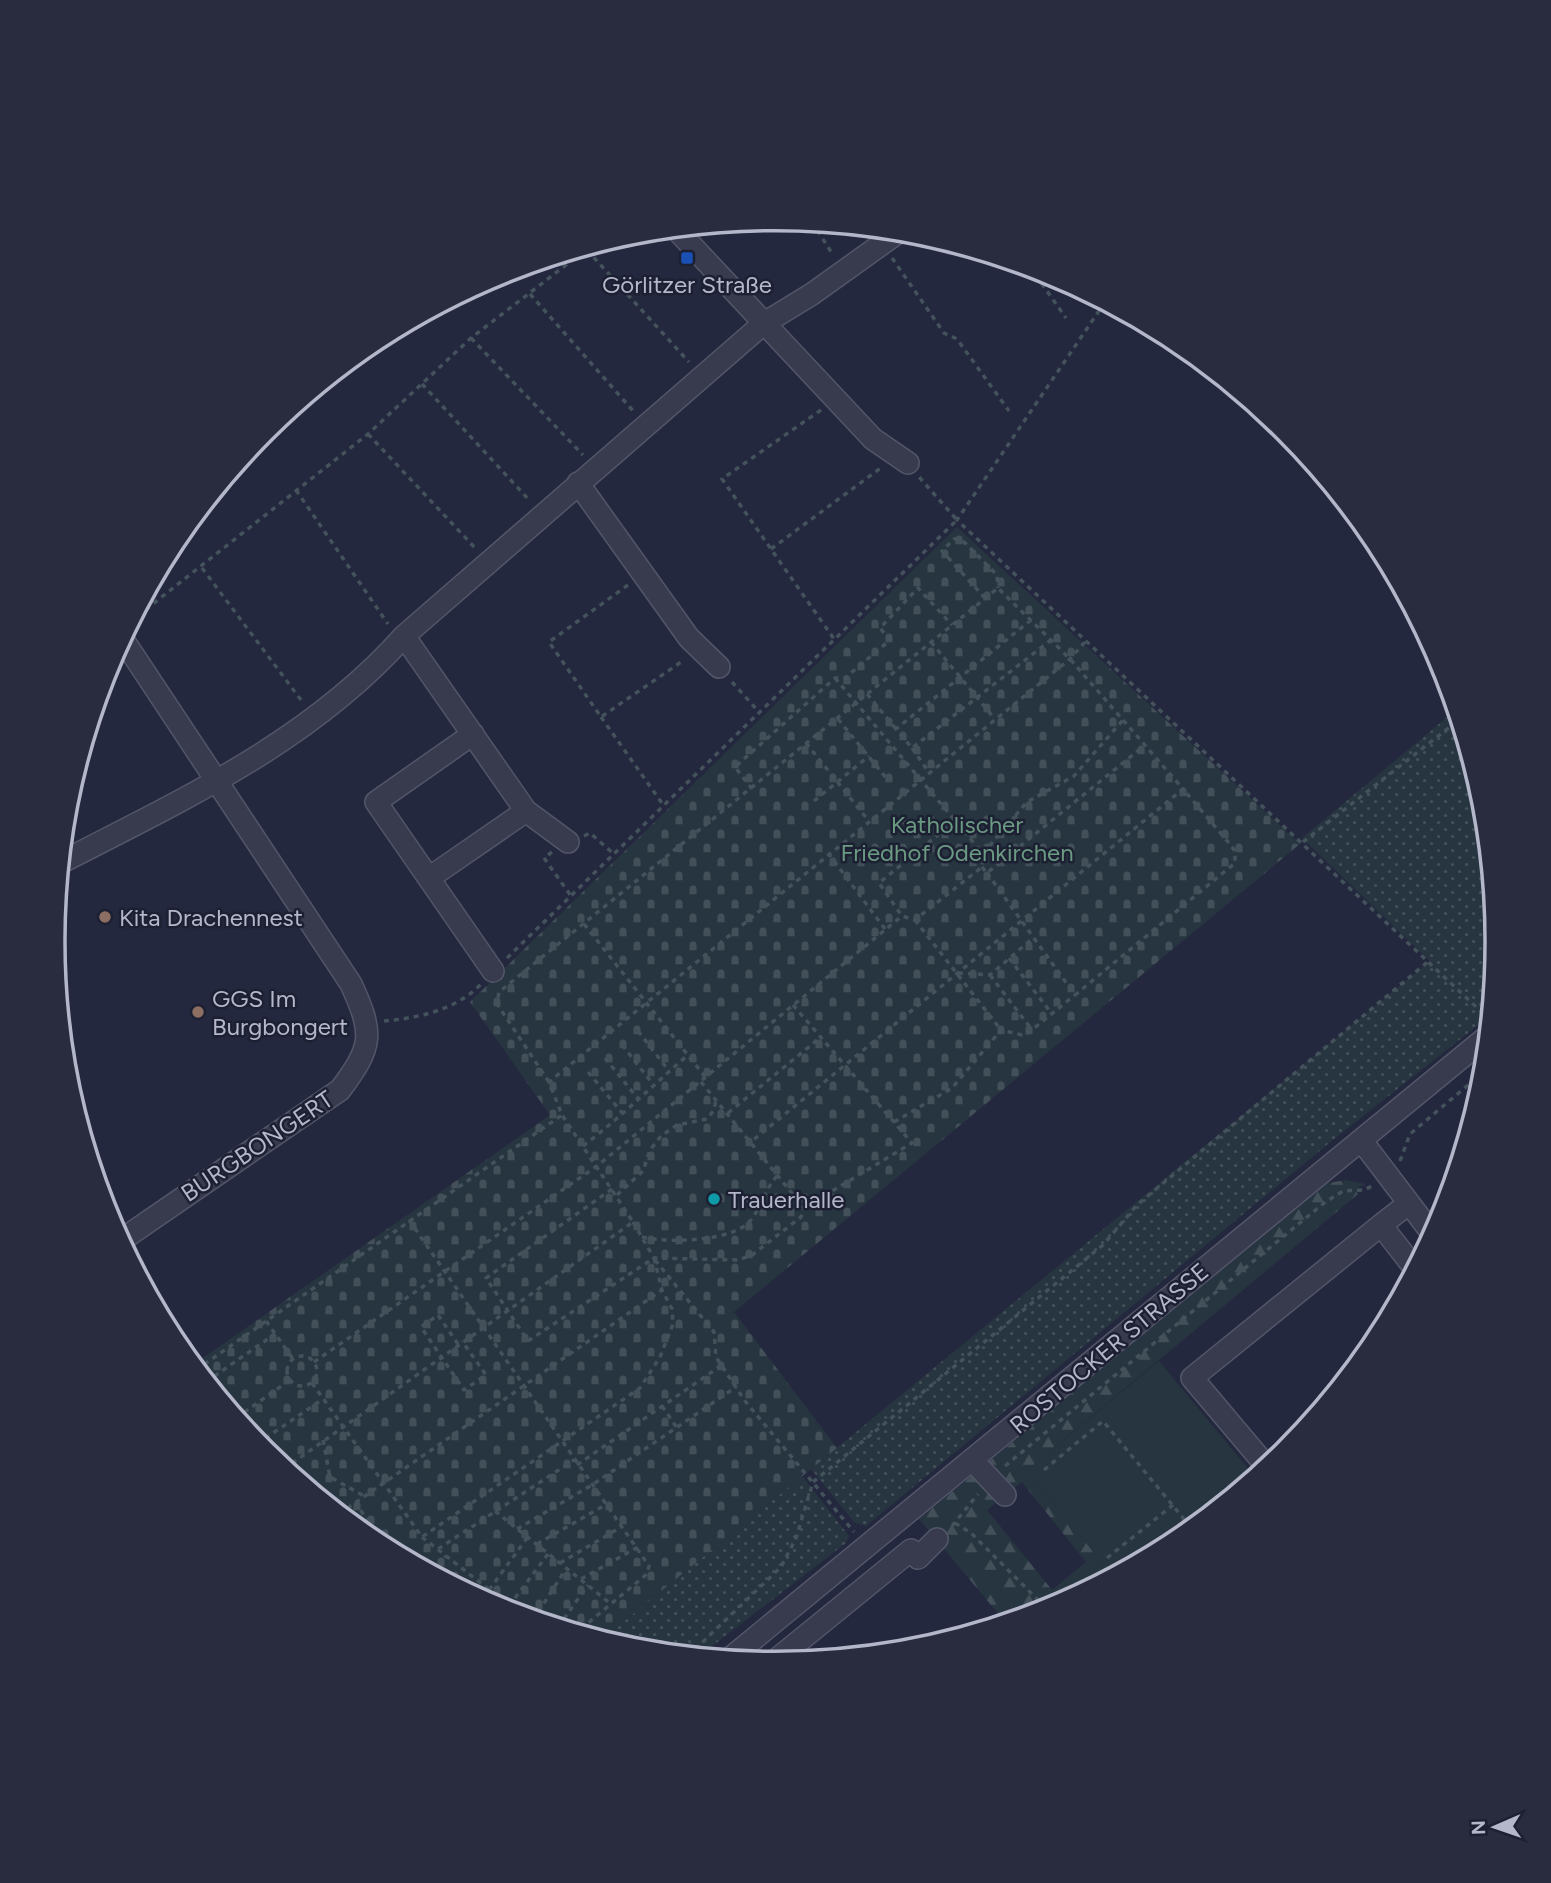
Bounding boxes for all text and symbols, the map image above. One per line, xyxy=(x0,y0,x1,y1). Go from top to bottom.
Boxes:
marker: Görlitzer Straße xyxy=(679,250,695,266)
place label: Görlitzer Straße xyxy=(602,270,772,299)
park label: Katholischer Friedhof Odenkirchen xyxy=(840,810,1074,867)
place label: Kita Drachennest xyxy=(119,903,303,932)
marker: Kita Drachennest xyxy=(97,909,113,925)
place label: GGS Im Burgbongert xyxy=(212,984,348,1041)
marker: GGS Im Burgbongert xyxy=(190,1004,206,1020)
street label: BURGBONGERT xyxy=(175,1084,339,1208)
place label: Trauerhalle xyxy=(728,1185,844,1214)
marker: Trauerhalle xyxy=(706,1191,722,1207)
street label: ROSTOCKER STRASSE xyxy=(1004,1256,1214,1440)
north arrow xyxy=(1460,1792,1530,1862)
text: N xyxy=(1467,1820,1490,1835)

